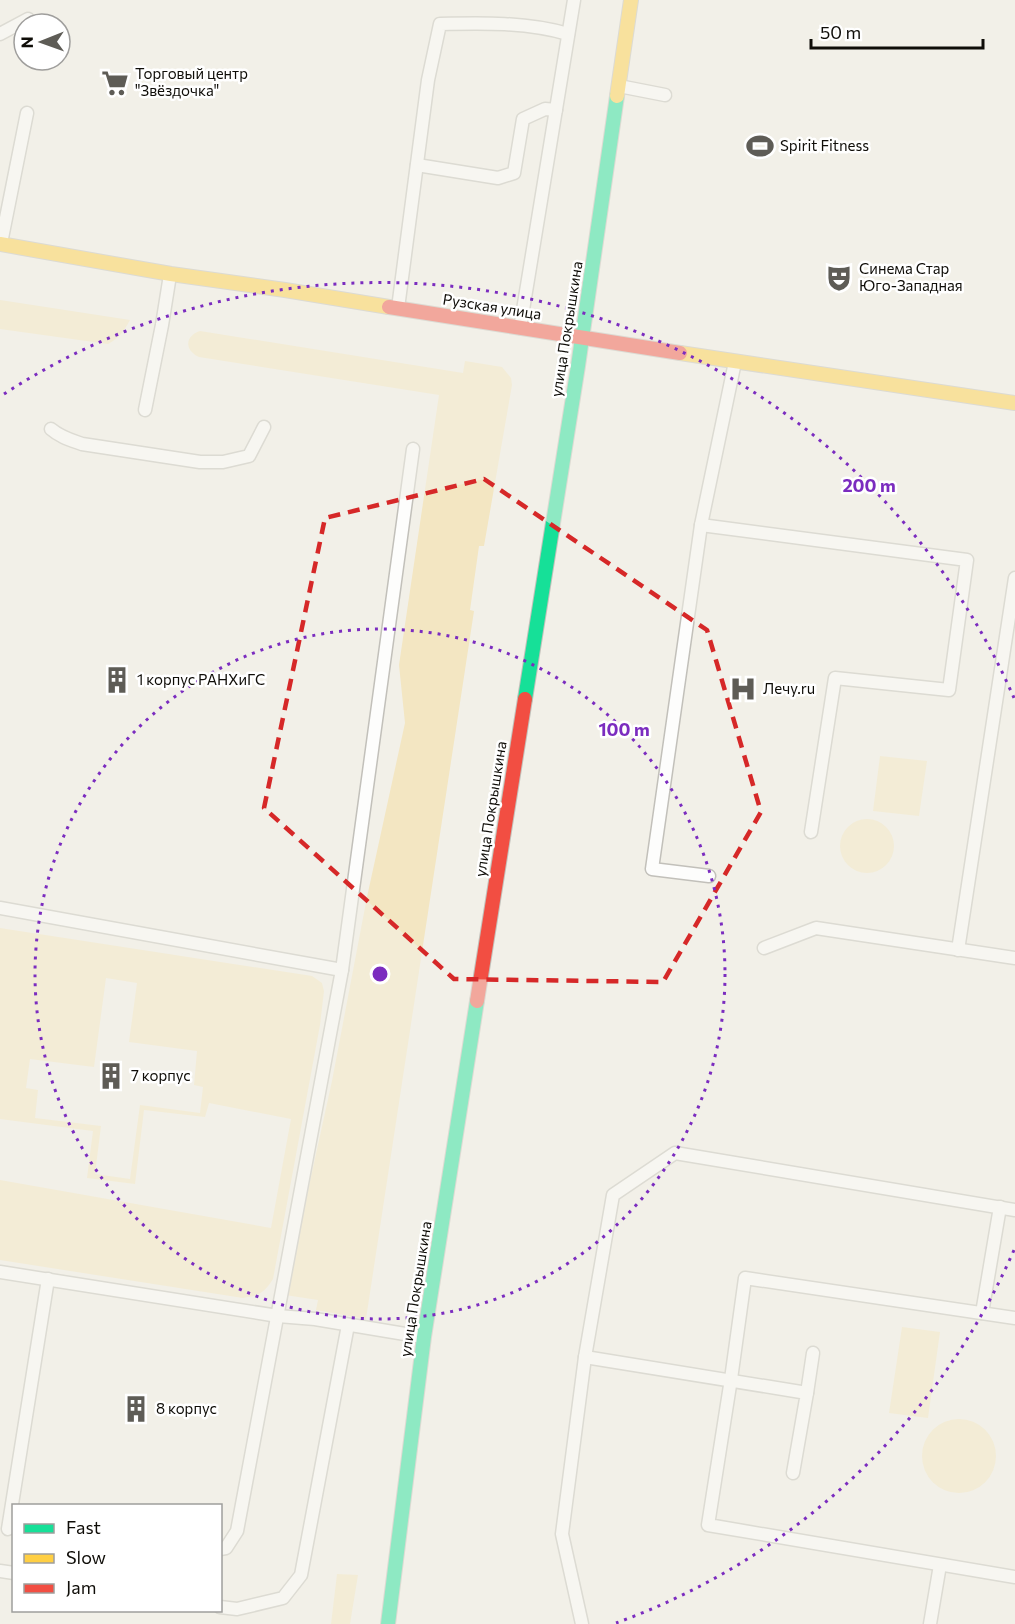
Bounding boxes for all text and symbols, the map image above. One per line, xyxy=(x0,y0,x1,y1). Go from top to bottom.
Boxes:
north arrow xyxy=(12,12,72,72)
scale bar xyxy=(811,12,984,50)
text: 50 m xyxy=(820,21,861,43)
text: N xyxy=(17,36,36,48)
place label: Торговый центр "Звёздочка" xyxy=(135,64,248,99)
supermarket icon: Торговый центр "Звёздочка" xyxy=(100,68,130,98)
sports icon: Spirit Fitness xyxy=(745,131,775,161)
place label: Spirit Fitness xyxy=(780,136,869,154)
place label: Синема Стар Юго-Западная xyxy=(859,259,963,294)
street label: улица Покрышкина xyxy=(546,260,586,398)
theatre icon: Синема Стар Юго-Западная xyxy=(824,263,854,293)
street label: Рузская улица xyxy=(442,289,543,323)
text: 200 m xyxy=(842,474,896,496)
building icon: 1 корпус РАНХиГС xyxy=(102,665,132,695)
place label: 1 корпус РАНХиГС xyxy=(137,670,265,688)
hospital icon: Лечу.ru xyxy=(728,674,758,704)
place label: Лечу.ru xyxy=(763,679,815,697)
text: 100 m xyxy=(598,718,650,740)
street label: улица Покрышкина xyxy=(470,740,510,878)
centre of rings xyxy=(370,964,390,984)
building icon: 7 корпус xyxy=(96,1061,126,1091)
place label: 7 корпус xyxy=(131,1066,191,1084)
street label: улица Покрышкина xyxy=(395,1220,435,1358)
building icon: 8 корпус xyxy=(121,1394,151,1424)
place label: 8 корпус xyxy=(156,1399,217,1417)
legend xyxy=(12,1504,222,1612)
text: Fast xyxy=(66,1516,101,1538)
text: Slow xyxy=(66,1546,106,1568)
text: Jam xyxy=(66,1576,96,1598)

